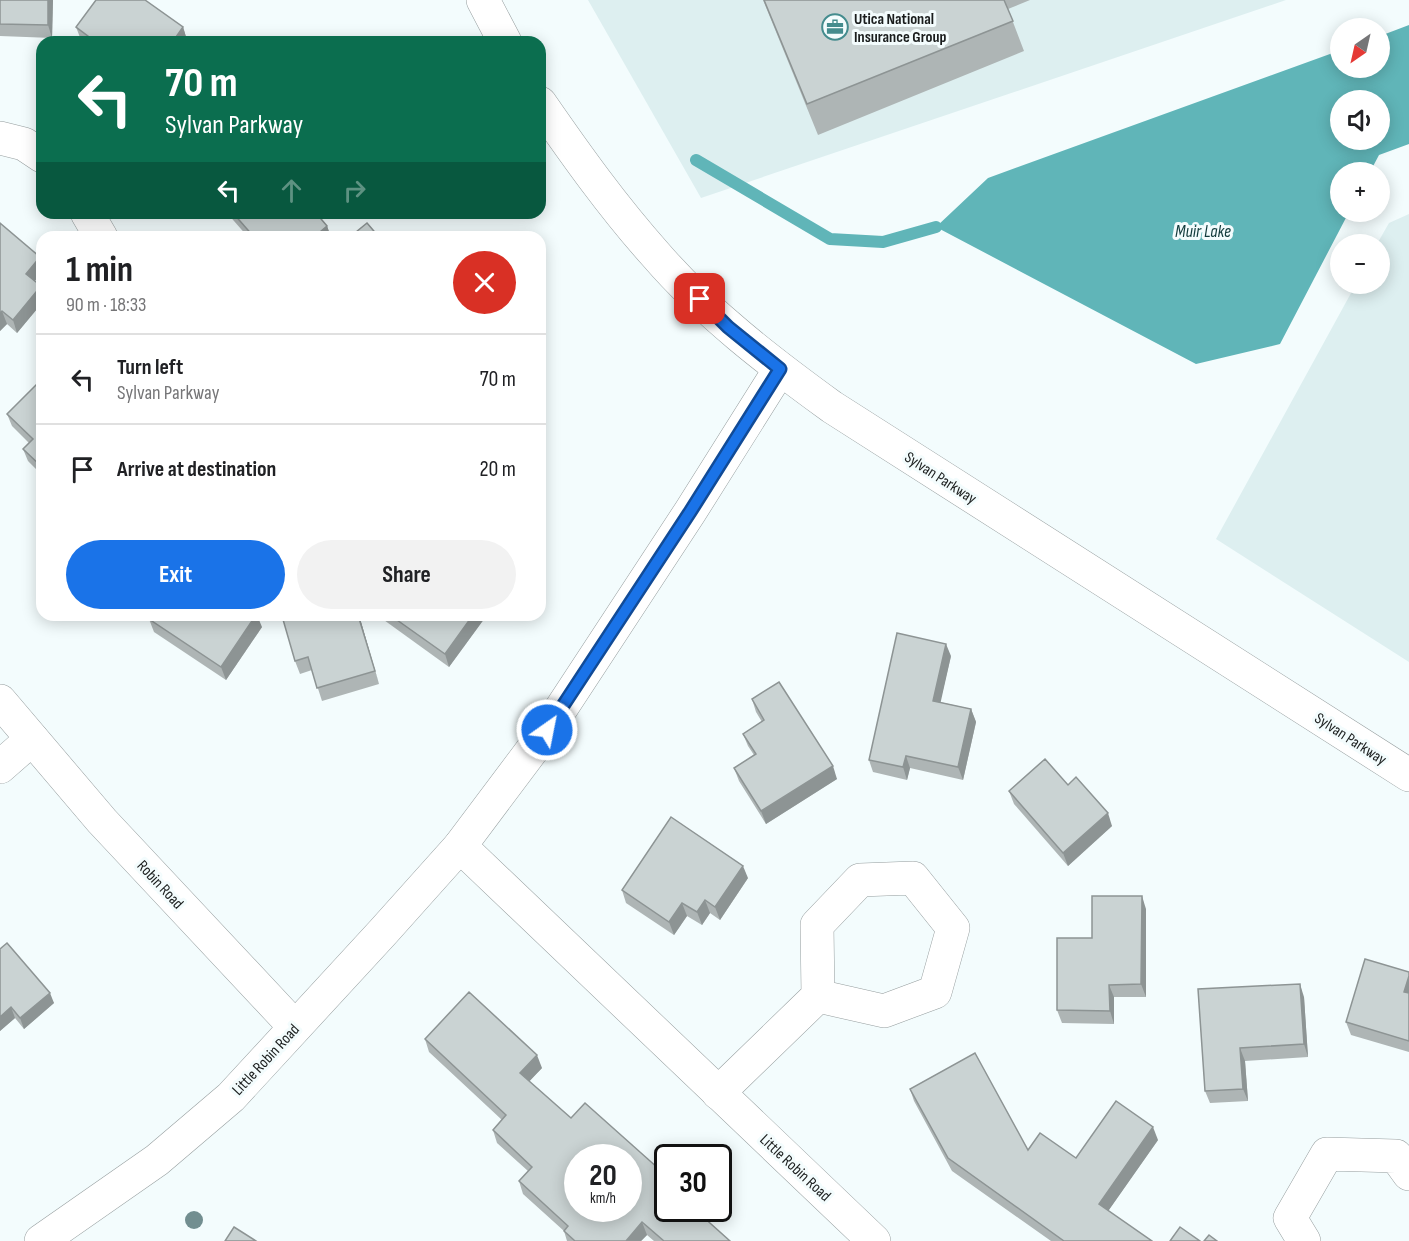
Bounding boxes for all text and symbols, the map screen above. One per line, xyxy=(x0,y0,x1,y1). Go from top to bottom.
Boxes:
place label: Utica National Insurance Group xyxy=(854,10,946,47)
office icon: Utica National Insurance Group xyxy=(820,12,850,42)
north arrow xyxy=(1330,18,1390,78)
map controls xyxy=(1330,18,1390,294)
text: 70 m xyxy=(165,58,238,109)
icon: left xyxy=(66,60,144,138)
button: sound xyxy=(1330,90,1390,150)
text: Sylvan Parkway xyxy=(165,109,303,141)
button: + xyxy=(1330,162,1390,222)
icon: left xyxy=(212,174,245,207)
icon: ahead xyxy=(275,174,308,207)
icon: right xyxy=(338,174,371,207)
water label: Muir Lake xyxy=(1175,221,1231,242)
button: − xyxy=(1330,234,1390,294)
text: 1 min xyxy=(66,249,133,292)
button: close xyxy=(453,251,516,314)
pin xyxy=(674,273,725,324)
icon: arrive xyxy=(683,282,716,315)
text: 90 m · 18:33 xyxy=(66,293,146,317)
text: Turn left xyxy=(117,354,183,381)
icon: left xyxy=(66,363,99,396)
text: 70 m xyxy=(480,366,516,393)
text: Sylvan Parkway xyxy=(117,381,219,405)
street label: Sylvan Parkway xyxy=(901,448,980,509)
icon: arrive xyxy=(66,453,99,486)
text: Arrive at destination xyxy=(117,456,276,483)
text: 20 m xyxy=(480,456,516,483)
button: Exit xyxy=(66,540,285,609)
button: Share xyxy=(297,540,516,609)
position arrow xyxy=(515,698,579,762)
street label: Sylvan Parkway xyxy=(1311,709,1390,770)
street label: Robin Road xyxy=(133,857,187,913)
street label: Little Robin Road xyxy=(228,1021,304,1099)
street label: Little Robin Road xyxy=(756,1130,834,1206)
speed limit sign: 30 xyxy=(654,1144,732,1222)
text: 20 xyxy=(589,1158,617,1194)
text: km/h xyxy=(590,1189,616,1208)

